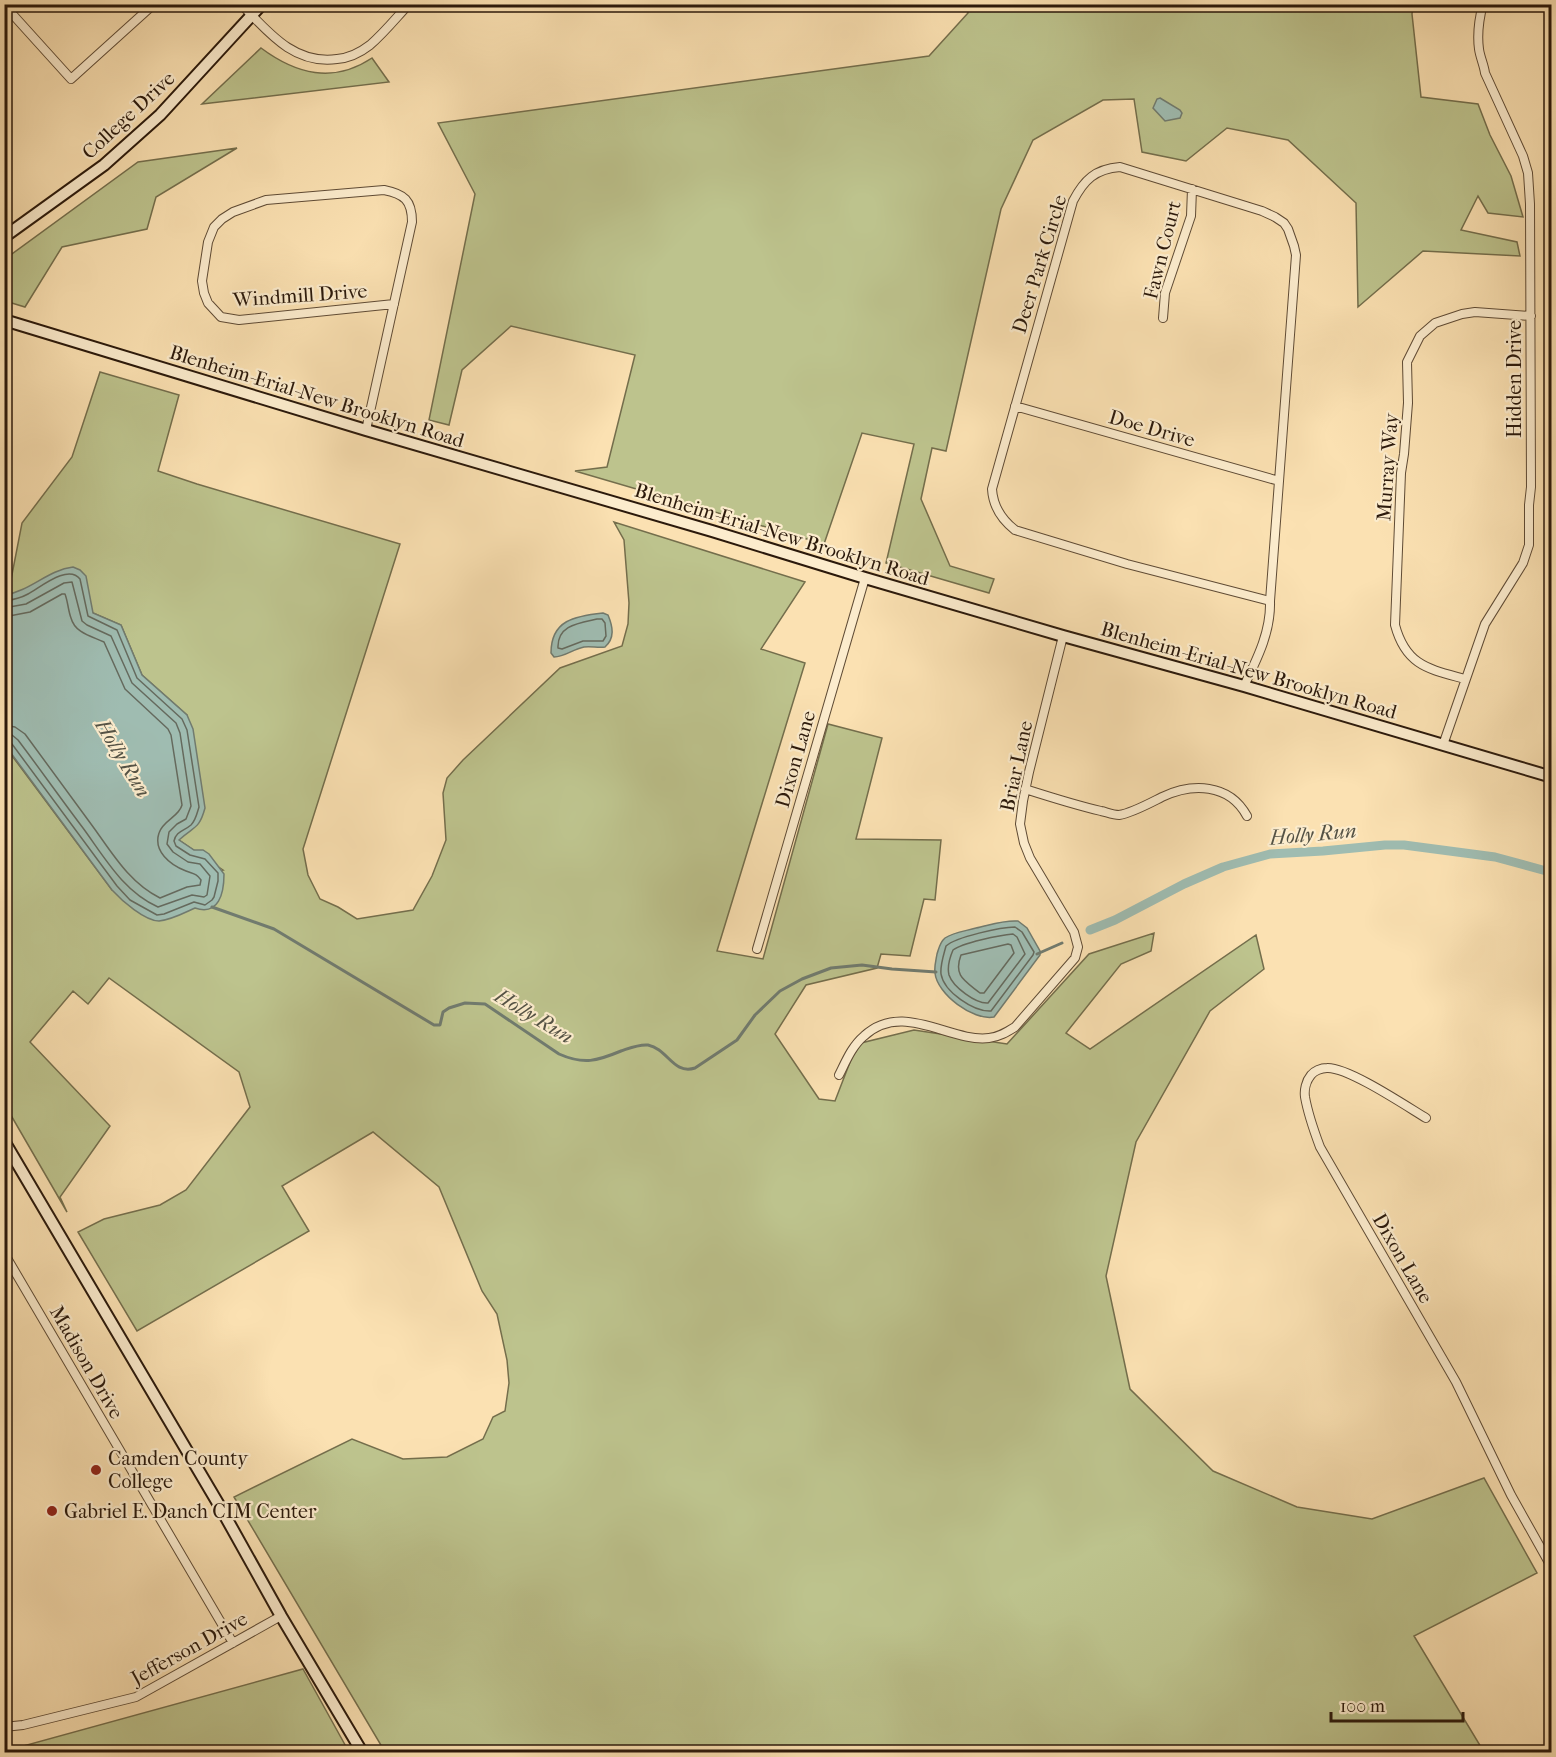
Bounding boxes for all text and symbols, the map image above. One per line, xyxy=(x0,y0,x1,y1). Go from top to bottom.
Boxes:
street label: College Drive xyxy=(77,67,179,164)
street label: Deer Park Circle xyxy=(1007,192,1071,336)
street label: Fawn Court xyxy=(1139,198,1186,302)
street label: Windmill Drive xyxy=(231,279,368,312)
street label: Hidden Drive xyxy=(1503,320,1526,438)
street label: Blenheim-Erial-New Brooklyn Road xyxy=(167,341,468,453)
street label: Doe Drive xyxy=(1106,405,1198,452)
street label: Murray Way xyxy=(1372,411,1403,522)
street label: Blenheim-Erial-New Brooklyn Road xyxy=(632,479,933,591)
street label: Blenheim-Erial-New Brooklyn Road xyxy=(1098,617,1401,724)
street label: Dixon Lane xyxy=(771,708,820,810)
water label: Holly Run xyxy=(90,714,156,802)
street label: Briar Lane xyxy=(996,719,1037,814)
water label: Holly Run xyxy=(1268,818,1358,850)
water label: Holly Run xyxy=(490,983,578,1049)
street label: Dixon Lane xyxy=(1368,1209,1438,1307)
street label: Madison Drive xyxy=(45,1302,128,1423)
place label: Camden County College xyxy=(108,1447,249,1493)
marker: Camden County College xyxy=(89,1463,103,1477)
place label: Gabriel E. Danch CIM Center xyxy=(64,1500,317,1523)
marker: Gabriel E. Danch CIM Center xyxy=(45,1504,59,1518)
street label: Jefferson Drive xyxy=(125,1607,251,1691)
scale bar xyxy=(1331,1685,1463,1723)
text: 100 m xyxy=(1340,1696,1385,1717)

